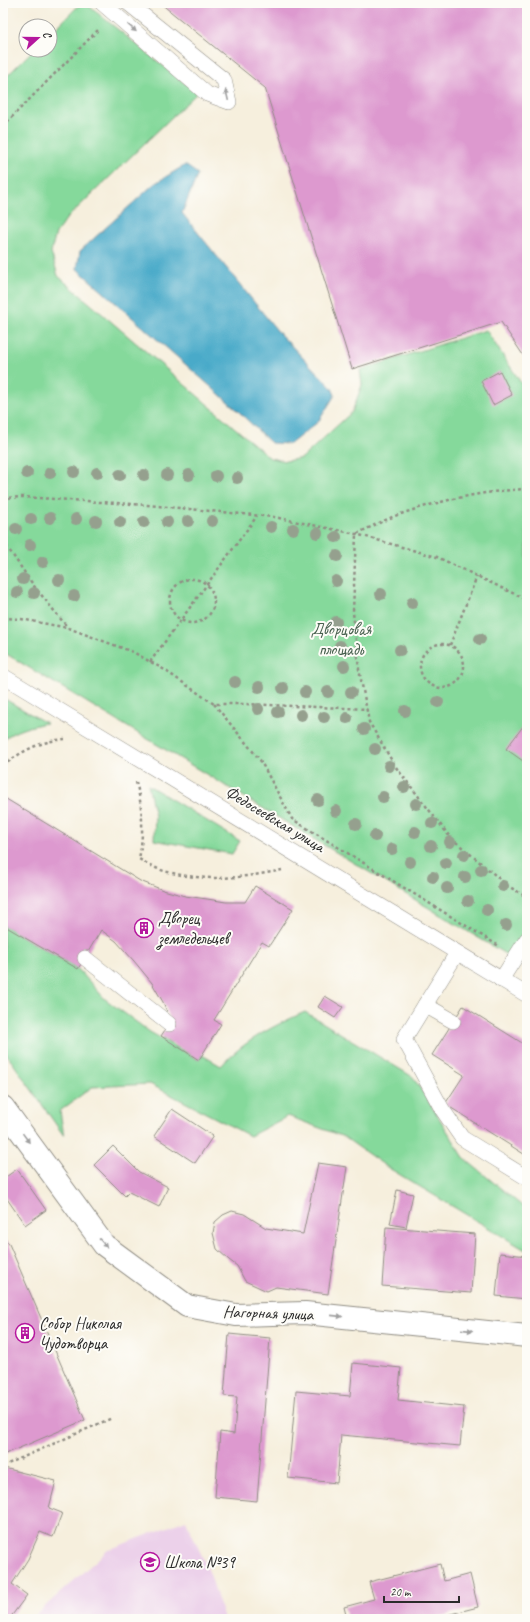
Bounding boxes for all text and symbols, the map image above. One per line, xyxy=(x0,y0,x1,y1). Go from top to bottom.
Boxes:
north arrow xyxy=(18,18,58,58)
one-way arrow xyxy=(126,24,137,33)
text: С xyxy=(40,29,55,41)
one-way arrow xyxy=(224,89,230,101)
park label: Дворцовая площадь xyxy=(311,619,372,660)
street label: Федосеевская улица xyxy=(222,781,330,858)
place label: Дворец земледельцев xyxy=(156,908,231,950)
building icon: Дворец земледельцев xyxy=(133,917,155,939)
one-way arrow xyxy=(22,1133,30,1143)
one-way arrow xyxy=(98,1238,107,1247)
street label: Нагорная улица xyxy=(223,1301,315,1325)
place label: Собор Николая Чудотворца xyxy=(39,1313,122,1354)
one-way arrow xyxy=(331,1313,343,1320)
building icon: Собор Николая Чудотворца xyxy=(14,1322,36,1344)
one-way arrow xyxy=(461,1326,473,1333)
school or university icon: Школа №39 xyxy=(139,1551,161,1573)
place label: Школа №39 xyxy=(164,1552,236,1573)
scale bar xyxy=(384,1578,459,1604)
text: 20 m xyxy=(390,1584,412,1600)

